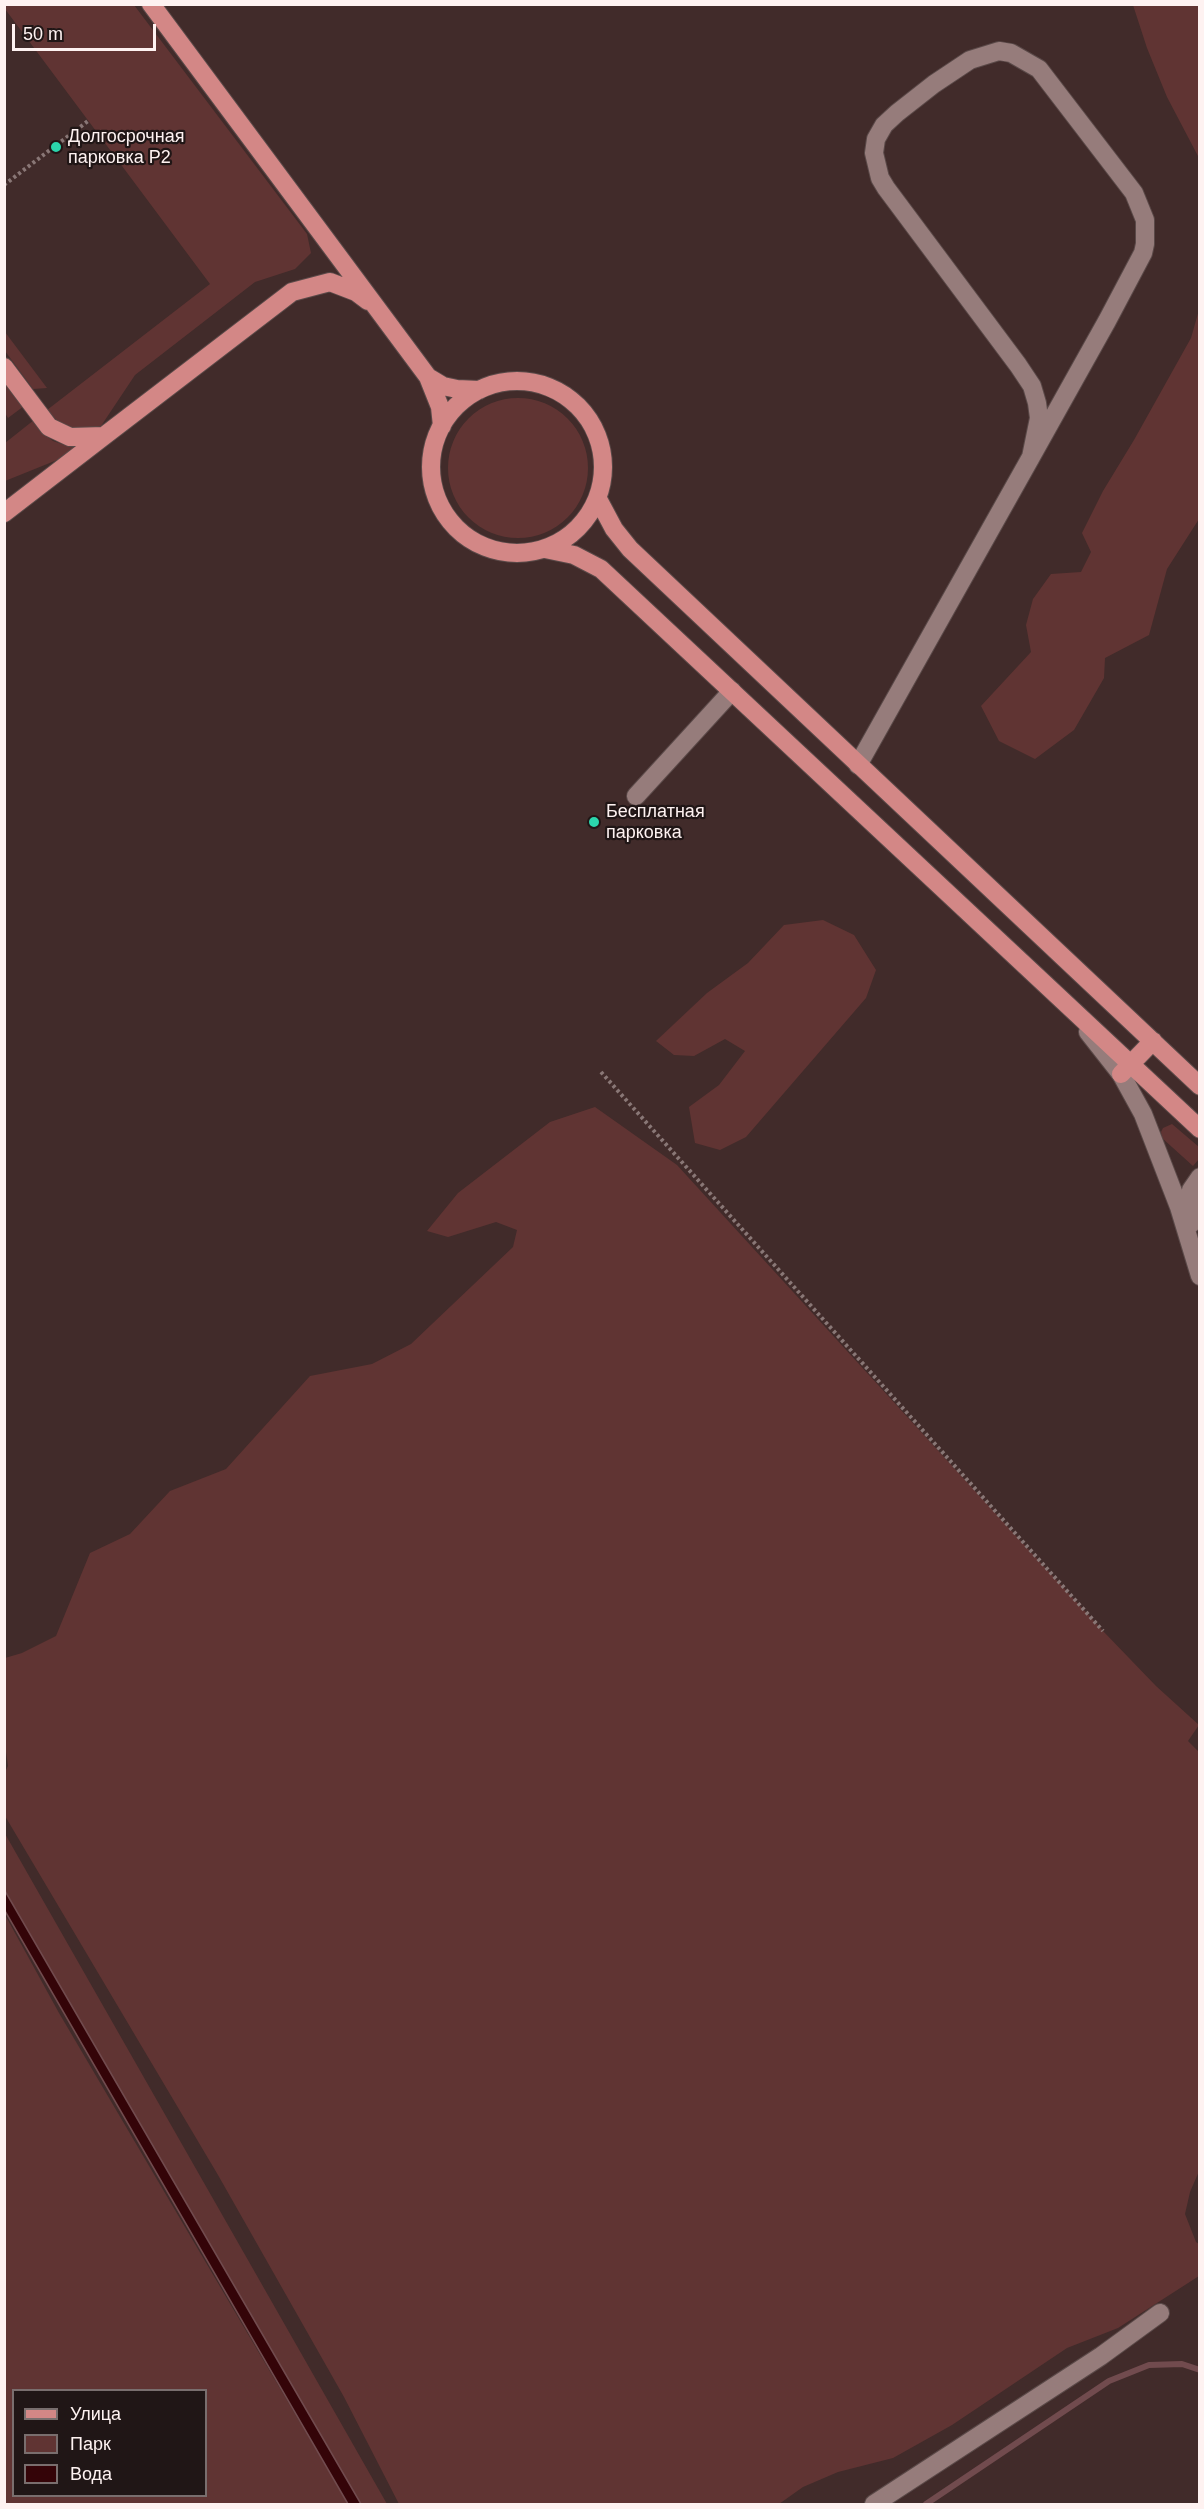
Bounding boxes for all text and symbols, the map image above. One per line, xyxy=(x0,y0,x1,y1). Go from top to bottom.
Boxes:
scale bar xyxy=(15,12,159,50)
text: 50 m xyxy=(23,24,63,44)
place label: Долгосрочная парковка P2 xyxy=(68,126,184,168)
marker: Долгосрочная парковка P2 xyxy=(49,140,63,154)
place label: Бесплатная парковка xyxy=(606,801,705,844)
marker: Бесплатная парковка xyxy=(587,815,601,829)
legend xyxy=(12,2389,207,2497)
text: Улица xyxy=(70,2404,121,2424)
text: Парк xyxy=(70,2434,111,2454)
text: Вода xyxy=(70,2464,112,2484)

